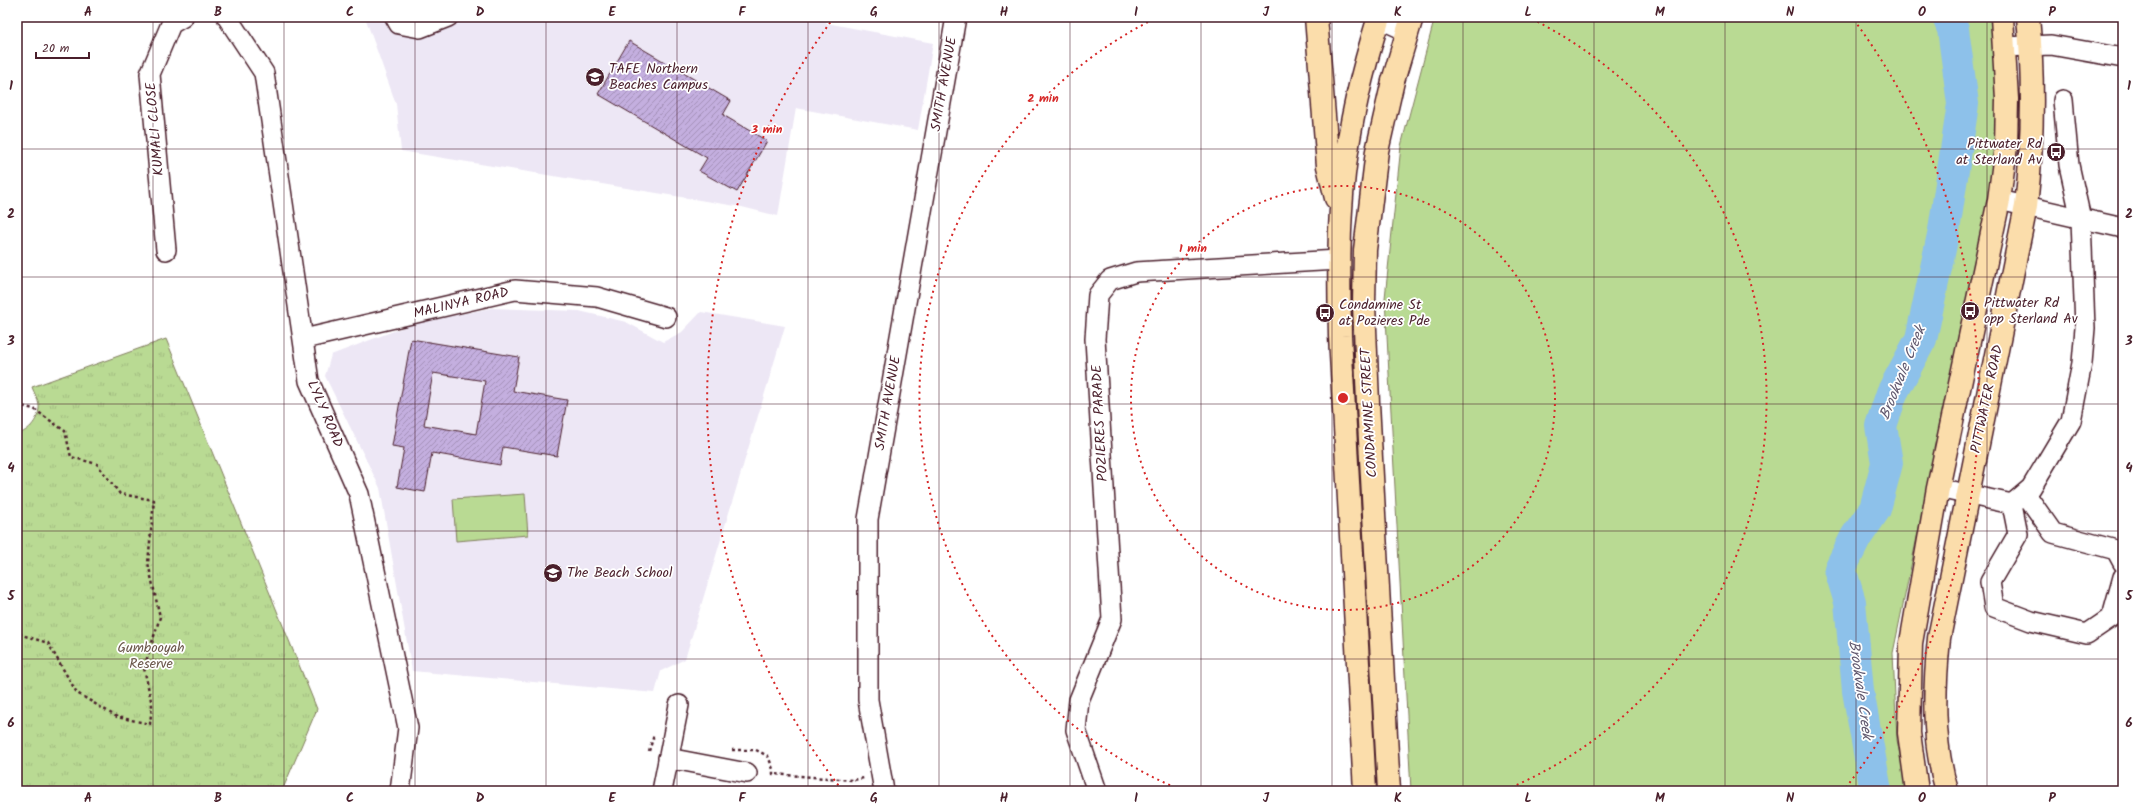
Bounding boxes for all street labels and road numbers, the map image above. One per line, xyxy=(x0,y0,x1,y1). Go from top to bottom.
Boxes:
street label: SMITH AVENUE xyxy=(925,34,963,133)
street label: KUMALI CLOSE xyxy=(140,80,170,177)
street label: MALINYA ROAD xyxy=(411,281,511,325)
street label: PITTWATER ROAD xyxy=(1965,343,2009,455)
street label: CONDAMINE STREET xyxy=(1355,346,1383,478)
street label: SMITH AVENUE xyxy=(869,353,907,452)
street label: POZIERES PARADE xyxy=(1086,363,1114,482)
street label: LYLY ROAD xyxy=(301,377,349,451)

